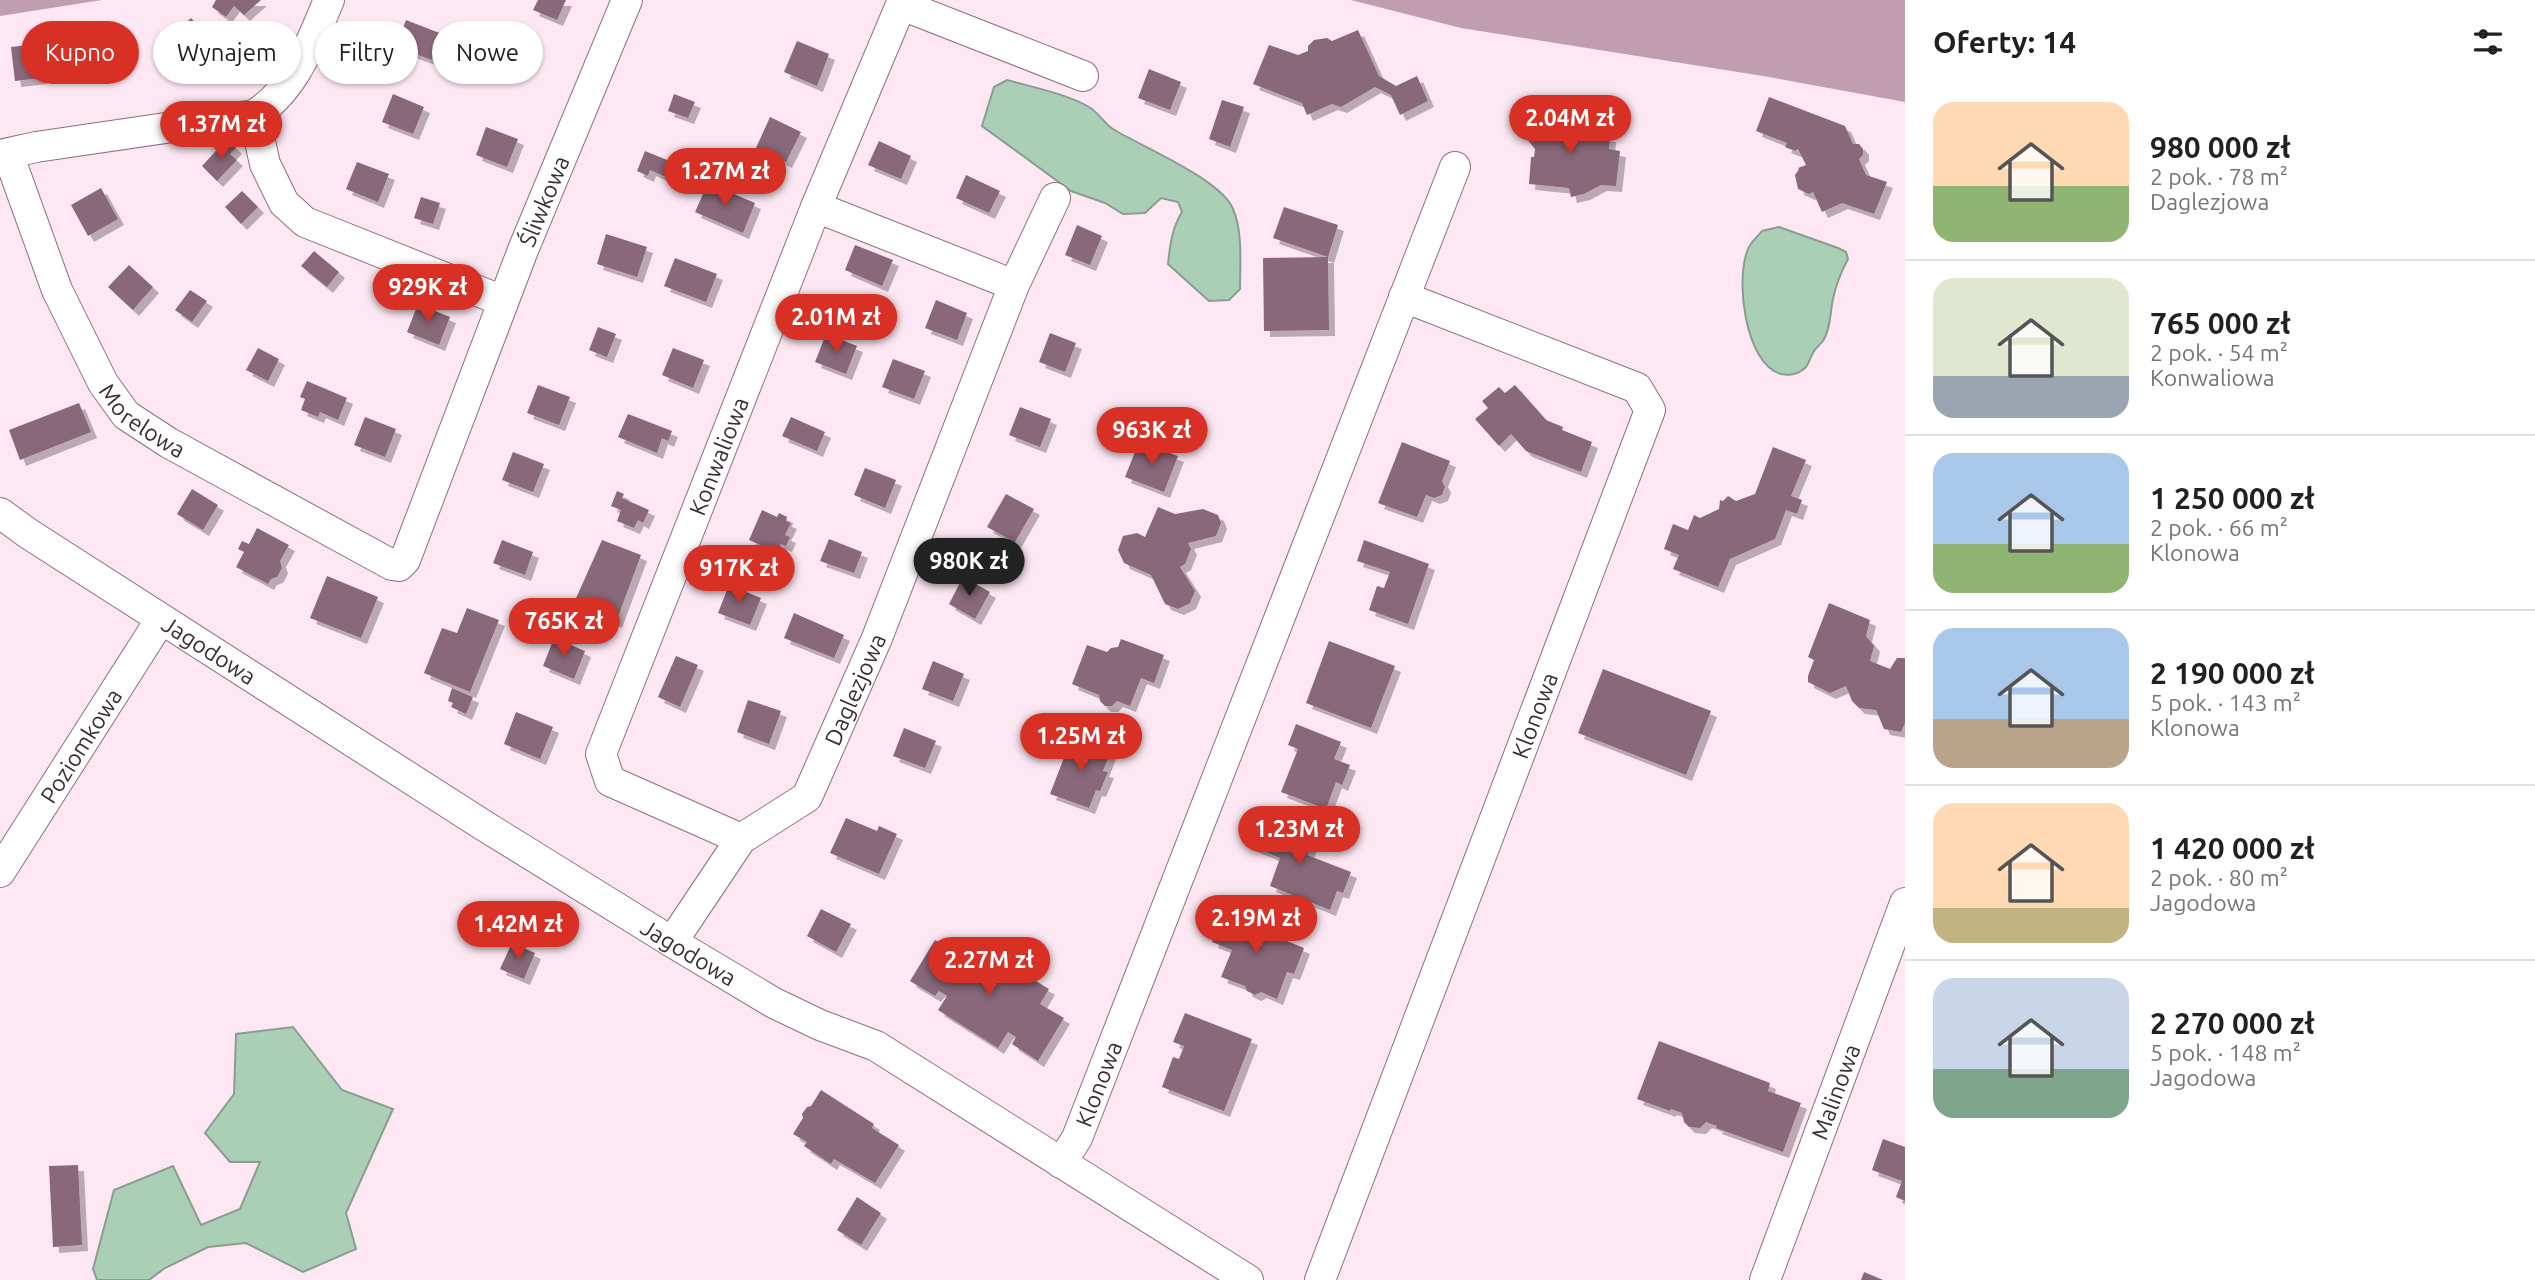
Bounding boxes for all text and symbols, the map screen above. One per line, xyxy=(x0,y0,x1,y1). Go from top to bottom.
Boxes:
chip: Kupno xyxy=(21,21,139,84)
chip: Wynajem xyxy=(153,21,301,84)
chip: Filtry xyxy=(315,21,418,84)
chip: Nowe xyxy=(432,21,543,84)
icon: filters xyxy=(2469,23,2507,61)
text: Oferty: 14 xyxy=(1933,25,2076,59)
pin: 2.04M zł xyxy=(1498,96,1642,155)
pin: 1.37M zł xyxy=(149,102,293,161)
text: 2.04M zł xyxy=(1525,105,1615,130)
text: 1.37M zł xyxy=(176,111,266,136)
icon: home xyxy=(1989,130,2073,214)
text: 980 000 zł xyxy=(2150,130,2291,164)
pin: 1.27M zł xyxy=(653,148,797,208)
street label: Śliwkowa xyxy=(513,152,573,250)
text: 1.27M zł xyxy=(680,158,770,183)
text: 2 pok. · 78 m² xyxy=(2150,164,2288,189)
text: Daglezjowa xyxy=(2150,189,2269,214)
pin: 929K zł xyxy=(363,264,493,324)
text: 929K zł xyxy=(389,274,467,299)
pin: 2.01M zł xyxy=(764,294,908,354)
text: 2.01M zł xyxy=(791,304,881,329)
icon: home xyxy=(1989,306,2073,390)
text: 765 000 zł xyxy=(2150,306,2291,340)
text: 2 pok. · 54 m² xyxy=(2150,340,2288,365)
text: Konwaliowa xyxy=(2150,365,2275,390)
street label: Morelowa xyxy=(95,378,190,462)
street label: Konwaliowa xyxy=(684,393,753,519)
pin: 963K zł xyxy=(1087,407,1217,467)
text: 963K zł xyxy=(1113,417,1191,442)
icon: home xyxy=(1989,481,2073,565)
text: 1 250 000 zł xyxy=(2150,481,2315,515)
text: 2 pok. · 66 m² xyxy=(2150,515,2288,540)
pin: 980K zł xyxy=(904,538,1034,598)
text: Klonowa xyxy=(2150,540,2240,565)
pin: 917K zł xyxy=(674,546,804,605)
text: 980K zł xyxy=(930,548,1008,573)
text: 917K zł xyxy=(700,555,778,580)
pin: 765K zł xyxy=(499,598,629,658)
text: 765K zł xyxy=(525,608,603,633)
street label: Jagodowa xyxy=(158,610,261,689)
street label: Daglezjowa xyxy=(819,630,890,749)
icon: home xyxy=(1989,656,2073,740)
text: 2 190 000 zł xyxy=(2150,656,2315,690)
street label: Klonowa xyxy=(1507,669,1562,762)
street label: Poziomkowa xyxy=(35,684,126,807)
text: 5 pok. · 143 m² xyxy=(2150,690,2301,715)
pin: 1.25M zł xyxy=(1009,714,1153,773)
text: Klonowa xyxy=(2150,715,2240,740)
text: 1.25M zł xyxy=(1036,723,1126,748)
pin: 1.23M zł xyxy=(1227,806,1371,866)
text: 1.23M zł xyxy=(1254,816,1344,841)
icon: home xyxy=(1989,831,2073,915)
text: 1 420 000 zł xyxy=(2150,831,2315,865)
text: 2 pok. · 80 m² xyxy=(2150,865,2288,890)
text: Jagodowa xyxy=(2150,890,2256,915)
pin: 2.19M zł xyxy=(1184,895,1328,955)
pin: 1.42M zł xyxy=(446,902,590,961)
text: 2.19M zł xyxy=(1211,905,1301,930)
text: 1.42M zł xyxy=(473,911,563,936)
street label: Jagodowa xyxy=(637,914,741,990)
pin: 2.27M zł xyxy=(917,937,1061,997)
text: 2.27M zł xyxy=(944,947,1034,972)
icon: home xyxy=(1989,1006,2073,1090)
text: 2 270 000 zł xyxy=(2150,1006,2315,1040)
street label: Klonowa xyxy=(1070,1037,1126,1130)
street label: Malinowa xyxy=(1806,1040,1864,1143)
text: 5 pok. · 148 m² xyxy=(2150,1040,2301,1065)
text: Jagodowa xyxy=(2150,1065,2256,1090)

